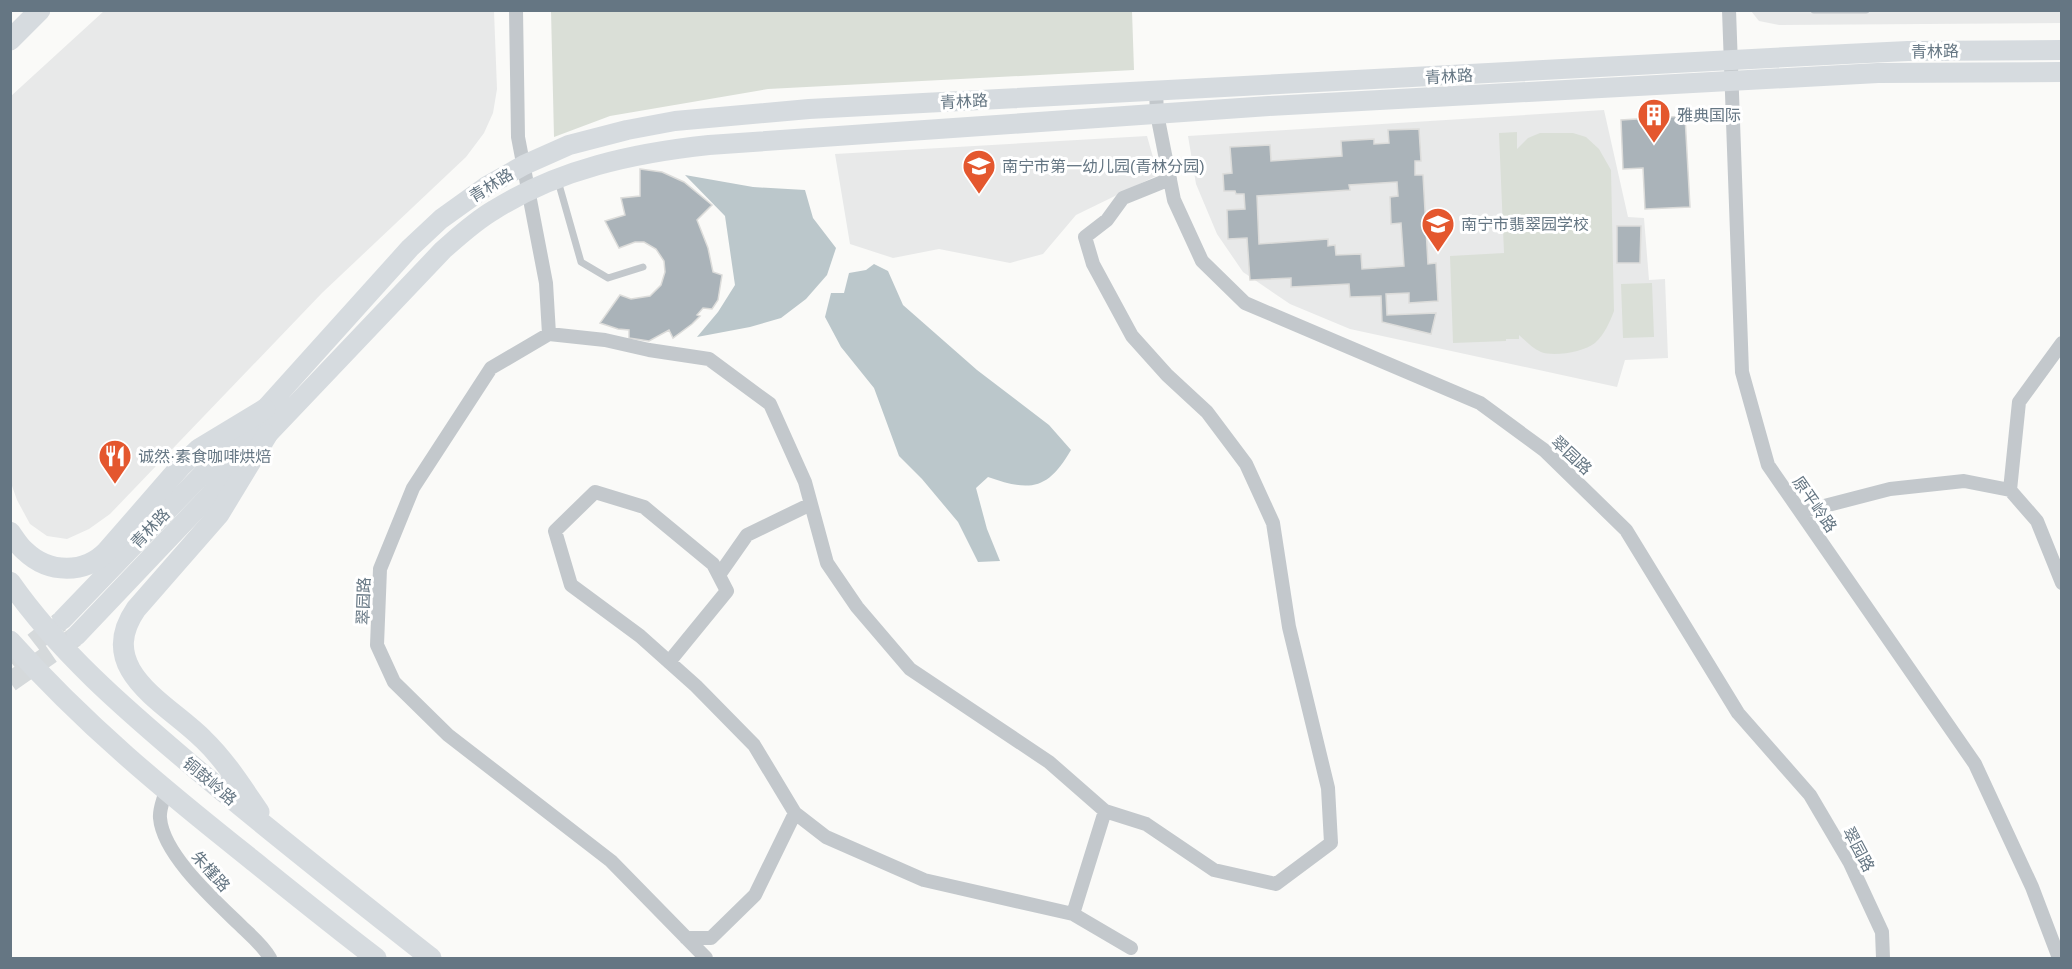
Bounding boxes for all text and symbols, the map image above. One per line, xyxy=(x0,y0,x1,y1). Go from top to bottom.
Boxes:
street label: 青林路 xyxy=(1911,43,1959,60)
street label: 青林路 xyxy=(1425,67,1473,86)
street label: 青林路 xyxy=(940,92,988,111)
building icon: 雅典国际 xyxy=(1636,97,1672,144)
place label: 雅典国际 xyxy=(1677,107,1741,124)
school or university icon: 南宁市第一幼儿园(青林分园) xyxy=(961,148,997,195)
place label: 南宁市第一幼儿园(青林分园) xyxy=(1002,158,1205,175)
street label: 青林路 xyxy=(466,165,516,205)
school or university icon: 南宁市翡翠园学校 xyxy=(1420,206,1456,253)
place label: 南宁市翡翠园学校 xyxy=(1461,216,1589,233)
street label: 翠园路 xyxy=(1548,433,1595,478)
restaurant icon: 诚然·素食咖啡烘焙 xyxy=(97,438,133,485)
place label: 诚然·素食咖啡烘焙 xyxy=(138,448,271,465)
street label: 原平岭路 xyxy=(1789,473,1840,535)
street label: 青林路 xyxy=(128,505,173,552)
street label: 翠园路 xyxy=(354,577,373,625)
street label: 铜鼓岭路 xyxy=(180,754,240,808)
street label: 翠园路 xyxy=(1840,824,1877,874)
street label: 朱槿路 xyxy=(188,848,233,895)

